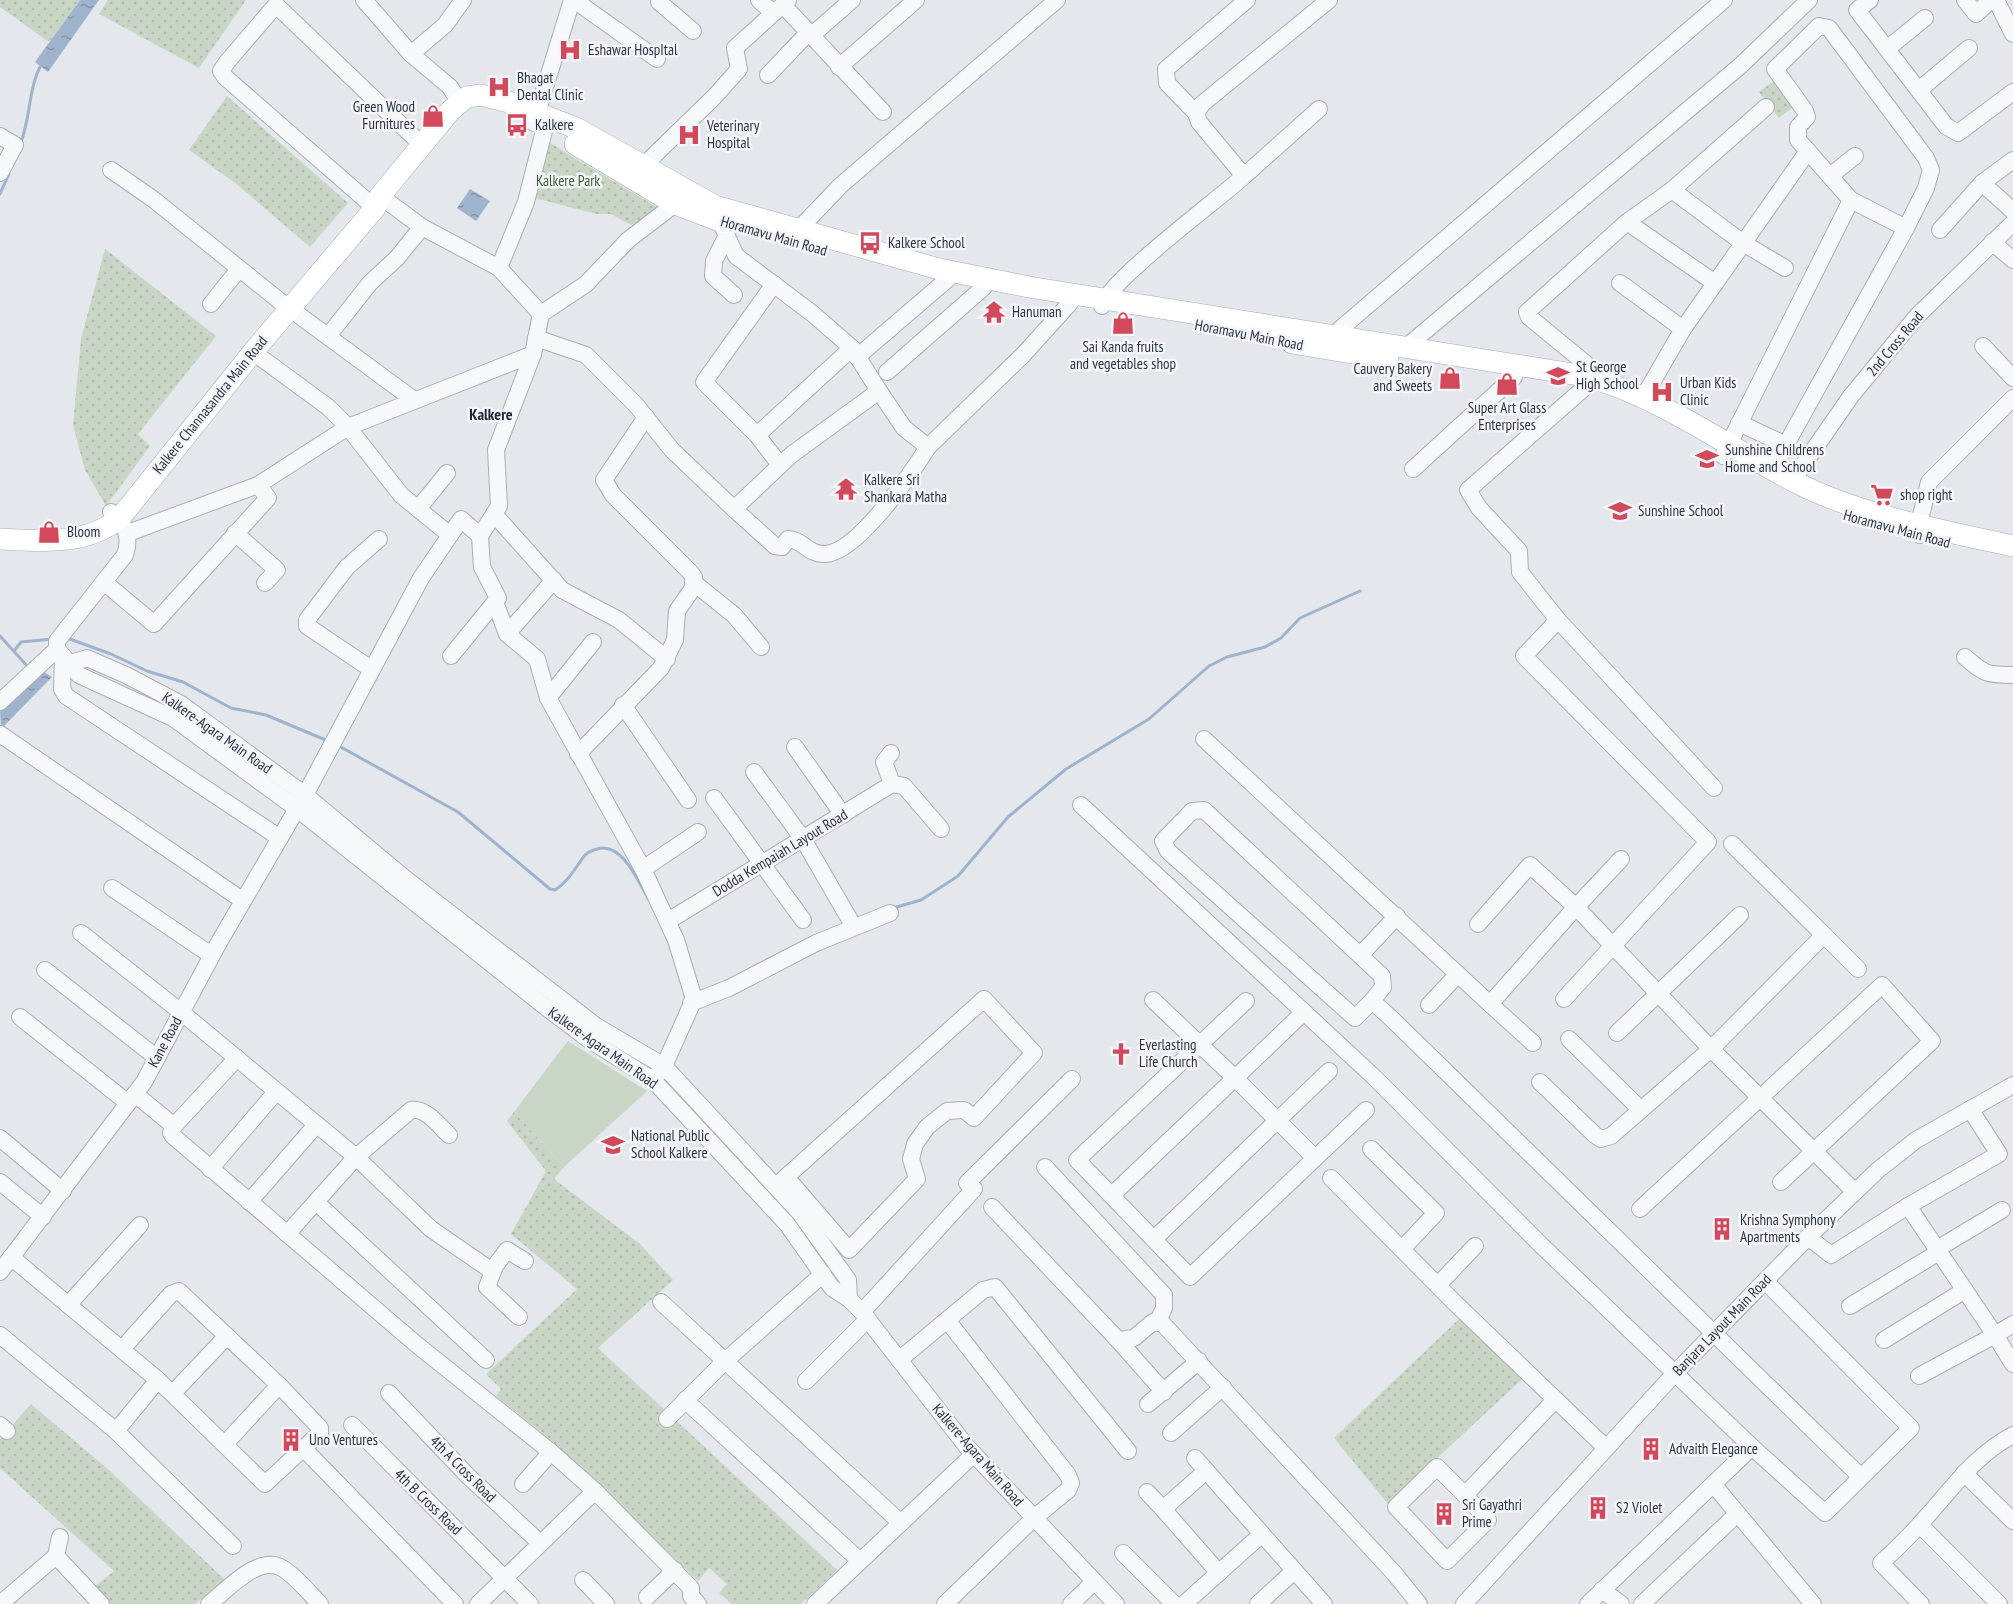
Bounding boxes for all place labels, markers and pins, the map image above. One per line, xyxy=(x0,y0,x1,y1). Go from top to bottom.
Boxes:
hospital icon: Eshawar HospItal xyxy=(557,37,583,63)
place label: Eshawar HospItal xyxy=(588,40,678,59)
place label: Bhagat Dental Clinic xyxy=(517,68,584,104)
hospital icon: Bhagat Dental Clinic xyxy=(486,74,512,100)
place label: Green Wood Furnitures xyxy=(353,97,415,133)
shop icon: Green Wood Furnitures xyxy=(420,103,446,129)
bus stop icon: Kalkere xyxy=(504,112,530,138)
place label: Kalkere xyxy=(535,115,574,134)
place label: Veterinary Hospital xyxy=(706,116,760,152)
hospital icon: Veterinary Hospital xyxy=(676,122,702,148)
bus stop icon: Kalkere School xyxy=(857,230,883,256)
place label: Kalkere School xyxy=(888,233,965,252)
temple icon: Hanuman xyxy=(981,299,1007,325)
place label: Hanuman xyxy=(1012,302,1062,321)
shop icon: Sai Kanda fruits and vegetables shop xyxy=(1110,310,1136,336)
place label: Sai Kanda fruits and vegetables shop xyxy=(1070,337,1176,373)
place label: St George High School xyxy=(1576,357,1639,393)
place label: Cauvery Bakery and Sweets xyxy=(1354,359,1432,395)
school or university icon: St George High School xyxy=(1545,363,1571,389)
shop icon: Cauvery Bakery and Sweets xyxy=(1437,365,1463,391)
shop icon: Super Art Glass Enterprises xyxy=(1494,371,1520,397)
place label: Urban Kids Clinic xyxy=(1680,373,1736,409)
hospital icon: Urban Kids Clinic xyxy=(1649,379,1675,405)
place label: Super Art Glass Enterprises xyxy=(1468,398,1546,434)
place label: Sunshine Childrens Home and School xyxy=(1725,440,1824,476)
school or university icon: Sunshine Childrens Home and School xyxy=(1694,446,1720,472)
place label: Kalkere Sri Shankara Matha xyxy=(864,470,947,506)
temple icon: Kalkere Sri Shankara Matha xyxy=(833,476,859,502)
supermarket icon: shop right xyxy=(1869,482,1895,508)
place label: shop right xyxy=(1900,485,1952,504)
school or university icon: Sunshine School xyxy=(1607,498,1633,524)
place label: Sunshine School xyxy=(1638,501,1724,520)
shop icon: Bloom xyxy=(36,519,62,545)
place label: Bloom xyxy=(67,522,100,541)
place label: Everlasting Life Church xyxy=(1139,1035,1198,1071)
church icon: Everlasting Life Church xyxy=(1108,1041,1134,1067)
place label: National Public School Kalkere xyxy=(631,1126,710,1162)
school or university icon: National Public School Kalkere xyxy=(600,1132,626,1158)
place label: Krishna Symphony Apartments xyxy=(1740,1210,1836,1246)
building icon: Krishna Symphony Apartments xyxy=(1709,1216,1735,1242)
building icon: Uno Ventures xyxy=(278,1427,304,1453)
place label: Uno Ventures xyxy=(309,1430,378,1449)
building icon: Advaith Elegance xyxy=(1638,1436,1664,1462)
place label: Advaith Elegance xyxy=(1669,1439,1758,1458)
place label: Sri Gayathri Prime xyxy=(1462,1495,1522,1531)
building icon: S2 Violet xyxy=(1585,1495,1611,1521)
place label: S2 Violet xyxy=(1616,1498,1663,1517)
building icon: Sri Gayathri Prime xyxy=(1431,1501,1457,1527)

